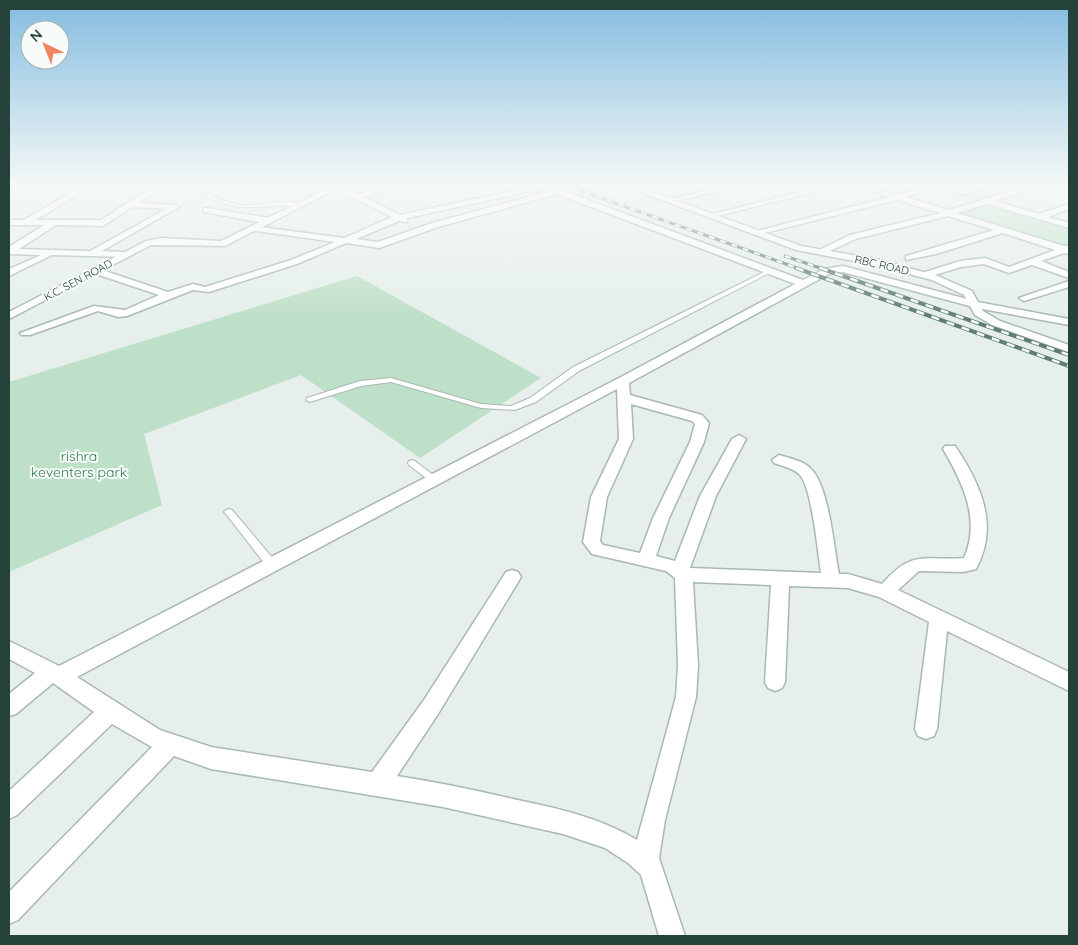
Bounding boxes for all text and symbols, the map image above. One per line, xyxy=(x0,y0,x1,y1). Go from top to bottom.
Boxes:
north arrow xyxy=(20,20,70,70)
text: N xyxy=(26,25,46,46)
street label: RBC ROAD xyxy=(853,252,911,278)
street label: K.C. SEN ROAD xyxy=(41,256,115,304)
park label: rishra keventers park xyxy=(31,447,127,481)

